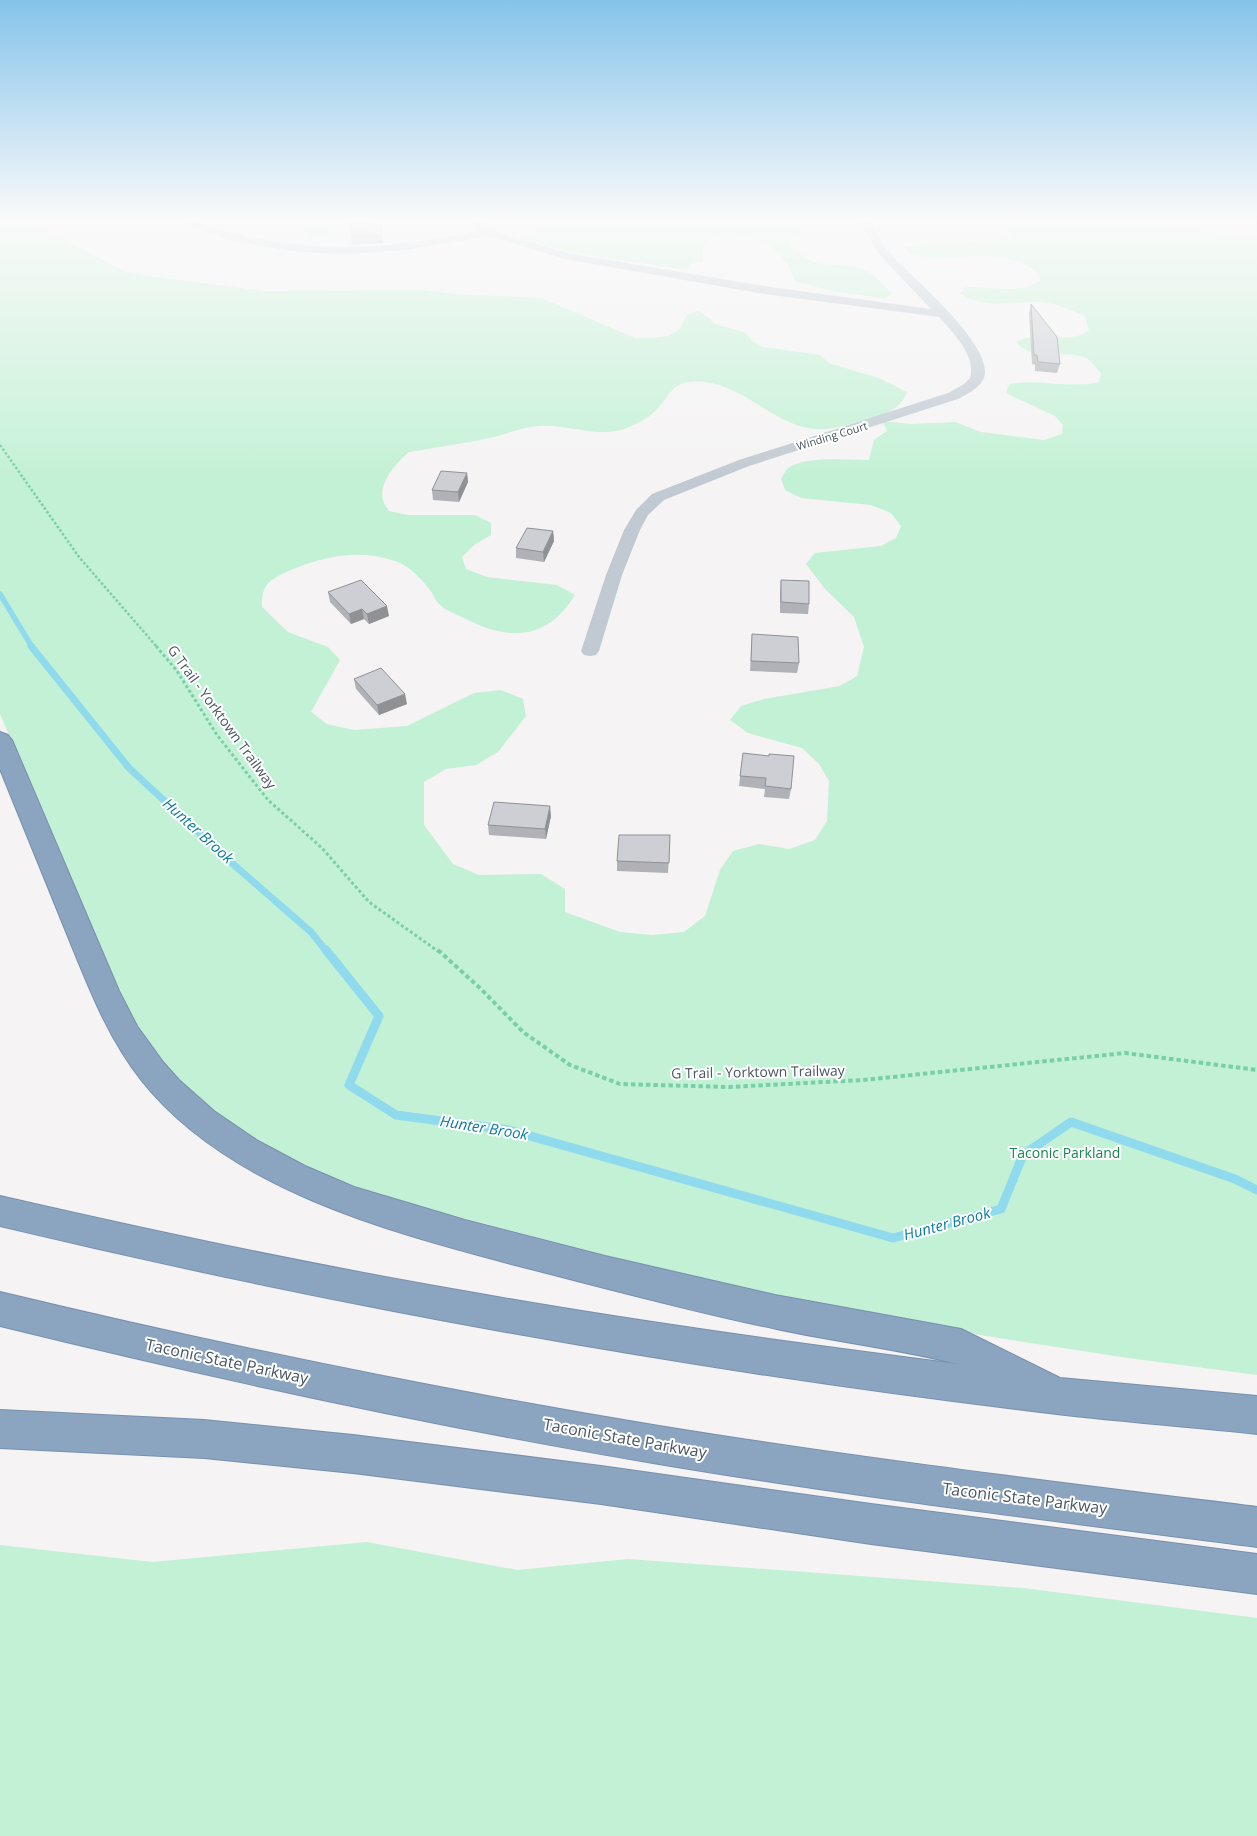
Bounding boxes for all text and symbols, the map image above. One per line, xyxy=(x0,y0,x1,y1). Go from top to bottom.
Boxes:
street label: Winding Court xyxy=(795,418,869,453)
street label: G Trail - Yorktown Trailway xyxy=(164,641,282,793)
water label: Hunter Brook xyxy=(159,793,239,868)
street label: G Trail - Yorktown Trailway xyxy=(671,1060,846,1083)
water label: Hunter Brook xyxy=(439,1110,530,1144)
park label: Taconic Parkland xyxy=(1010,1143,1120,1162)
water label: Hunter Brook xyxy=(901,1202,993,1244)
street label: Taconic State Parkway xyxy=(144,1333,311,1389)
street label: Taconic State Parkway xyxy=(542,1413,709,1463)
street label: Taconic State Parkway xyxy=(941,1477,1110,1519)

